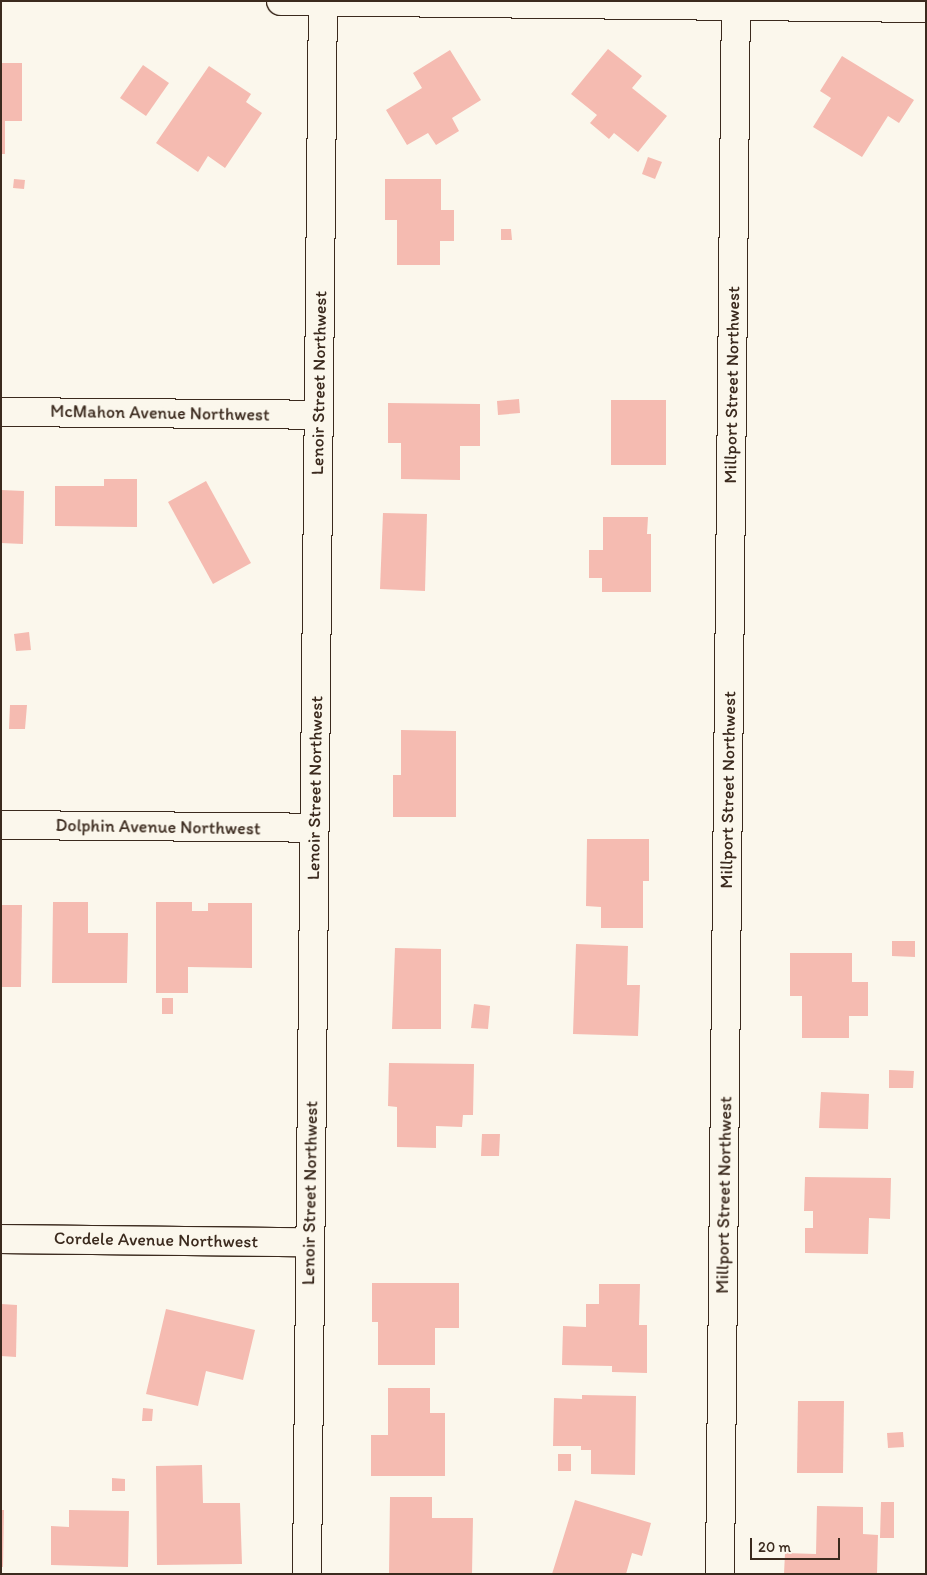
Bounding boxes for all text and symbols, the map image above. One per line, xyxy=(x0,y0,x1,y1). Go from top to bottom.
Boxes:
street label: Millport Street Northwest xyxy=(719,286,745,484)
street label: Lenoir Street Northwest xyxy=(307,291,331,475)
street label: McMahon Avenue Northwest xyxy=(50,400,270,426)
street label: Millport Street Northwest xyxy=(715,691,741,889)
street label: Lenoir Street Northwest xyxy=(303,696,327,880)
street label: Dolphin Avenue Northwest xyxy=(56,814,260,840)
street label: Millport Street Northwest xyxy=(711,1096,737,1294)
street label: Lenoir Street Northwest xyxy=(298,1101,322,1285)
street label: Cordele Avenue Northwest xyxy=(53,1227,259,1253)
scale bar xyxy=(752,1528,842,1560)
text: 20 m xyxy=(758,1538,791,1556)

